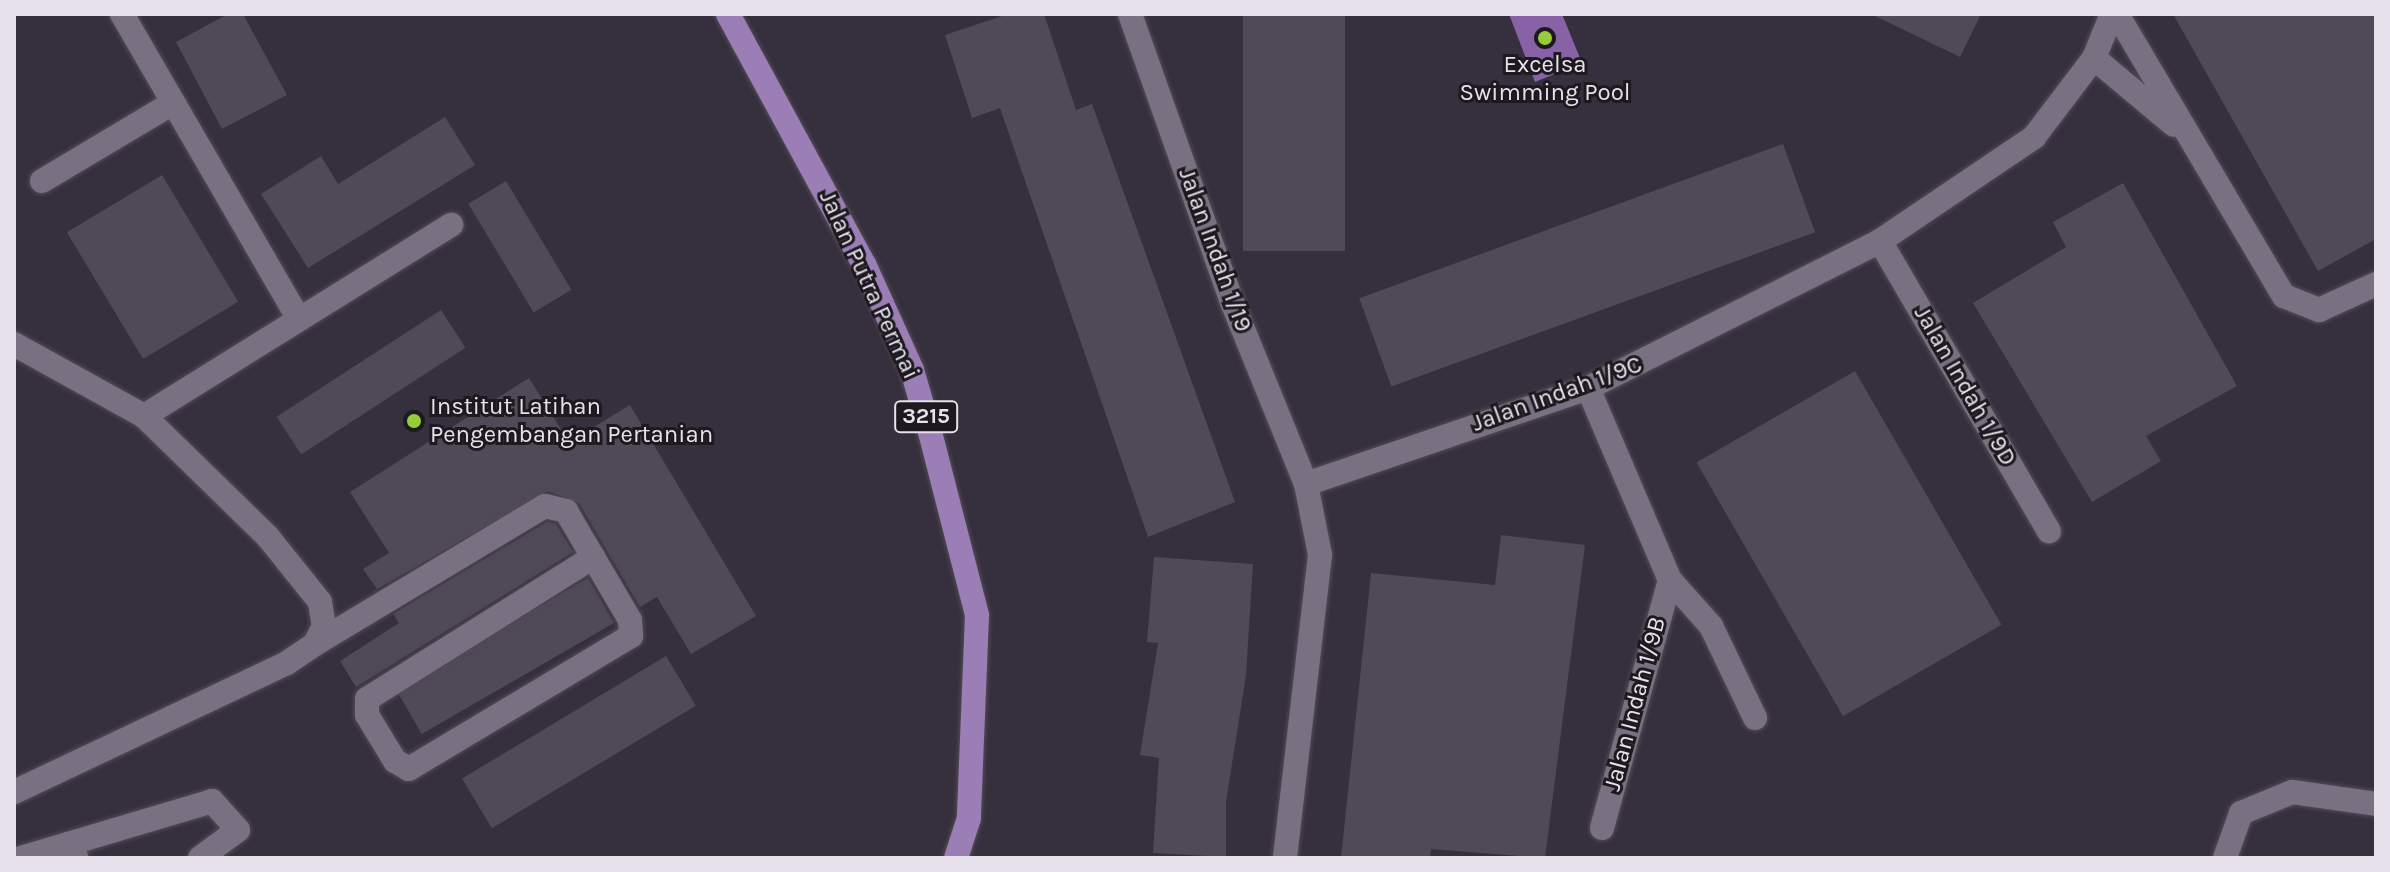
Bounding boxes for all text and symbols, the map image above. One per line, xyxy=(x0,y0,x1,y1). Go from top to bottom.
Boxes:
marker: Excelsa Swimming Pool xyxy=(1536,29,1554,47)
place label: Excelsa Swimming Pool xyxy=(1459,51,1631,107)
street label: Jalan Indah 1/19 xyxy=(1172,164,1258,336)
street label: Jalan Putra Permai xyxy=(813,186,925,384)
street label: Jalan Indah 1/9D xyxy=(1908,301,2022,471)
street label: Jalan Indah 1/9C xyxy=(1468,350,1646,438)
place label: Institut Latihan Pengembangan Pertanian xyxy=(430,393,713,449)
road number: 3215 xyxy=(894,399,958,435)
marker: Institut Latihan Pengembangan Pertanian xyxy=(405,412,423,430)
street label: Jalan Indah 1/9B xyxy=(1598,614,1672,794)

